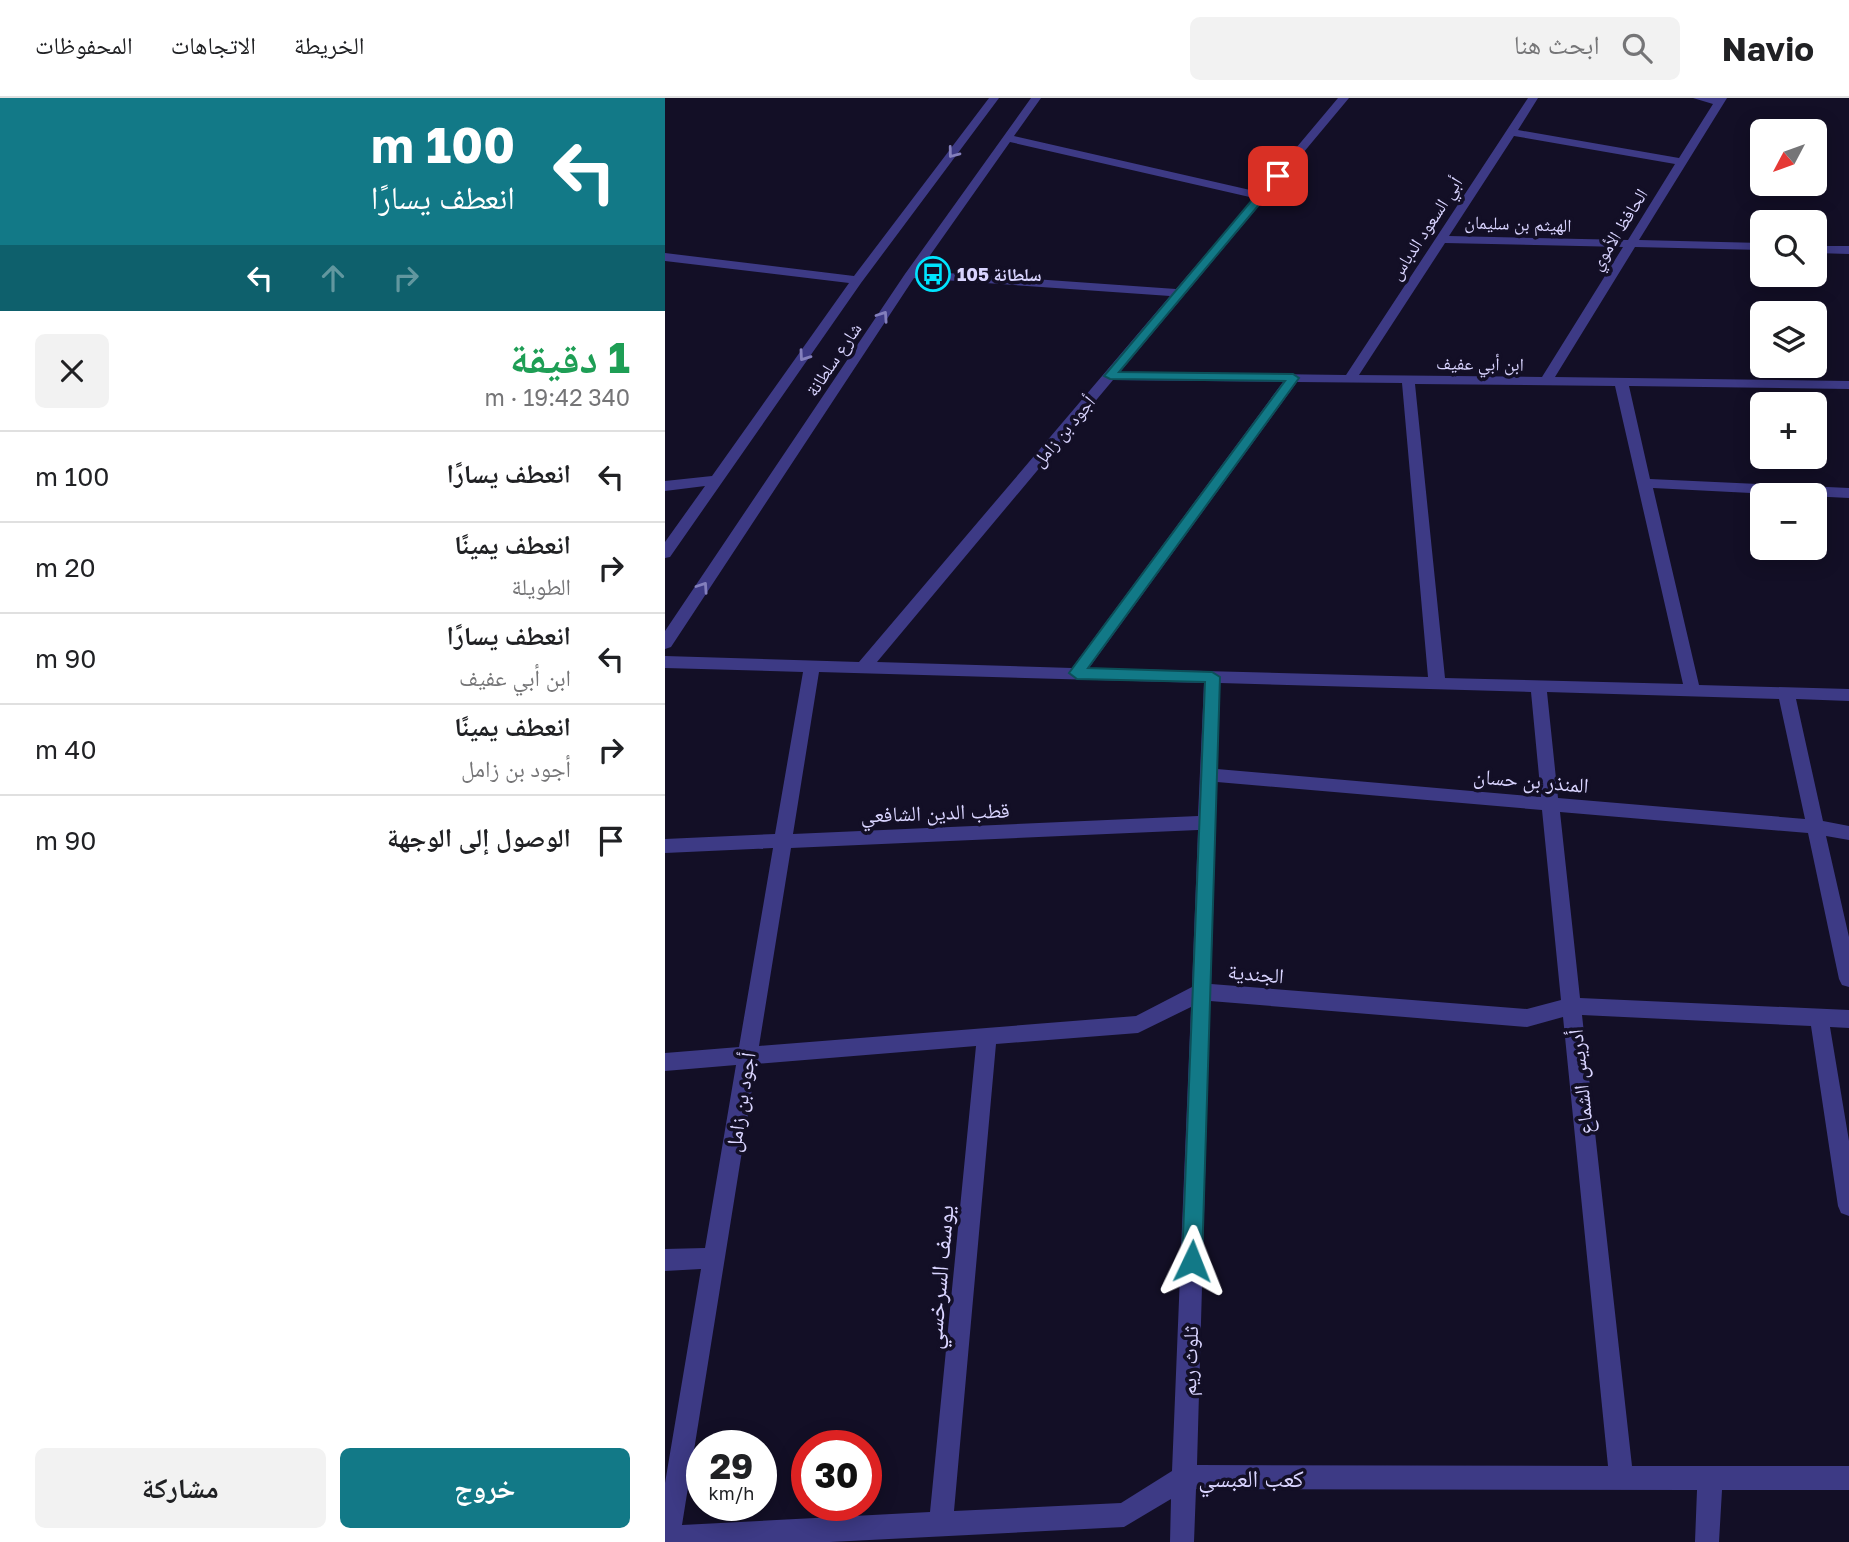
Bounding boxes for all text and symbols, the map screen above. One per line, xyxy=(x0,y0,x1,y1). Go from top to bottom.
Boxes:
search box xyxy=(1190,17,1680,80)
text: ابحث هنا xyxy=(1514,29,1600,60)
icon: search xyxy=(1618,29,1656,67)
text: Navio xyxy=(1722,29,1814,68)
text: المحفوظات xyxy=(35,30,133,59)
text: الاتجاهات xyxy=(171,30,256,59)
text: الخريطة xyxy=(294,30,365,59)
text: 100 m xyxy=(371,115,515,174)
north arrow xyxy=(1750,119,1827,196)
map controls xyxy=(1750,119,1827,560)
icon: left xyxy=(539,126,630,217)
one-way arrow xyxy=(949,145,961,157)
pin xyxy=(1248,146,1308,206)
icon: arrive xyxy=(1259,157,1297,195)
street label: أبي السعود الدباس xyxy=(1384,172,1470,286)
text: انعطف يسارًا xyxy=(371,178,515,216)
street label: الحافظ الأموي xyxy=(1584,184,1656,276)
street label: الهيثم بن سليمان xyxy=(1464,210,1572,238)
button: search xyxy=(1750,210,1827,287)
bus stop icon: سلطانة 105 xyxy=(914,255,952,293)
icon: left xyxy=(241,259,279,297)
icon: ahead xyxy=(314,259,352,297)
icon: right xyxy=(387,259,425,297)
place label: سلطانة 105 xyxy=(957,263,1042,285)
button: layers xyxy=(1750,301,1827,378)
one-way arrow xyxy=(875,310,888,323)
street label: شارع سلطانة xyxy=(800,318,866,401)
text: 1 دقيقة xyxy=(510,332,630,382)
button: close xyxy=(35,334,109,408)
one-way arrow xyxy=(800,348,812,361)
street label: ابن أبي عفيف xyxy=(1436,351,1524,379)
text: 340 m · 19:42 xyxy=(484,383,630,411)
street label: أجود بن زامل xyxy=(1027,391,1100,472)
button: + xyxy=(1750,392,1827,469)
text: انعطف يسارًا xyxy=(447,458,571,489)
icon: left xyxy=(592,458,630,496)
text: 100 m xyxy=(35,461,109,492)
button: − xyxy=(1750,483,1827,560)
text: انعطف يمينًا xyxy=(454,529,571,560)
icon: right xyxy=(592,549,630,587)
text: 20 m xyxy=(35,552,96,583)
text: الطويلة xyxy=(511,572,571,600)
one-way arrow xyxy=(695,581,708,594)
text: انعطف يسارًا xyxy=(447,620,571,651)
icon: left xyxy=(592,640,630,678)
text: 90 m xyxy=(35,643,96,674)
text: ابن أبي عفيف xyxy=(459,663,571,691)
text: انعطف يمينًا xyxy=(454,711,571,742)
icon: right xyxy=(592,731,630,769)
text: 40 m xyxy=(35,734,97,765)
text: أجود بن زامل xyxy=(461,754,571,782)
street label: المنذر بن حسان xyxy=(1472,762,1590,799)
street label: قطب الدين الشافعي xyxy=(860,796,1010,832)
text: الوصول إلى الوجهة xyxy=(387,822,571,853)
icon: arrive xyxy=(592,822,630,860)
text: 90 m xyxy=(35,825,96,856)
street label: الجندية xyxy=(1227,958,1285,988)
street label: أدريس الشماع xyxy=(1562,1028,1599,1136)
street label: أجود بن زامل xyxy=(719,1050,762,1154)
street label: يوسف السرخسي xyxy=(917,1204,965,1351)
position arrow xyxy=(1155,1224,1229,1298)
street label: ثلوث ريم xyxy=(1175,1325,1205,1397)
speed limit sign: 30 xyxy=(791,1430,882,1521)
text: 29 xyxy=(710,1445,753,1487)
button: مشاركة xyxy=(35,1448,326,1528)
button: خروج xyxy=(340,1448,630,1528)
street label: كعب العبسي xyxy=(1198,1463,1304,1498)
text: km/h xyxy=(709,1482,754,1504)

